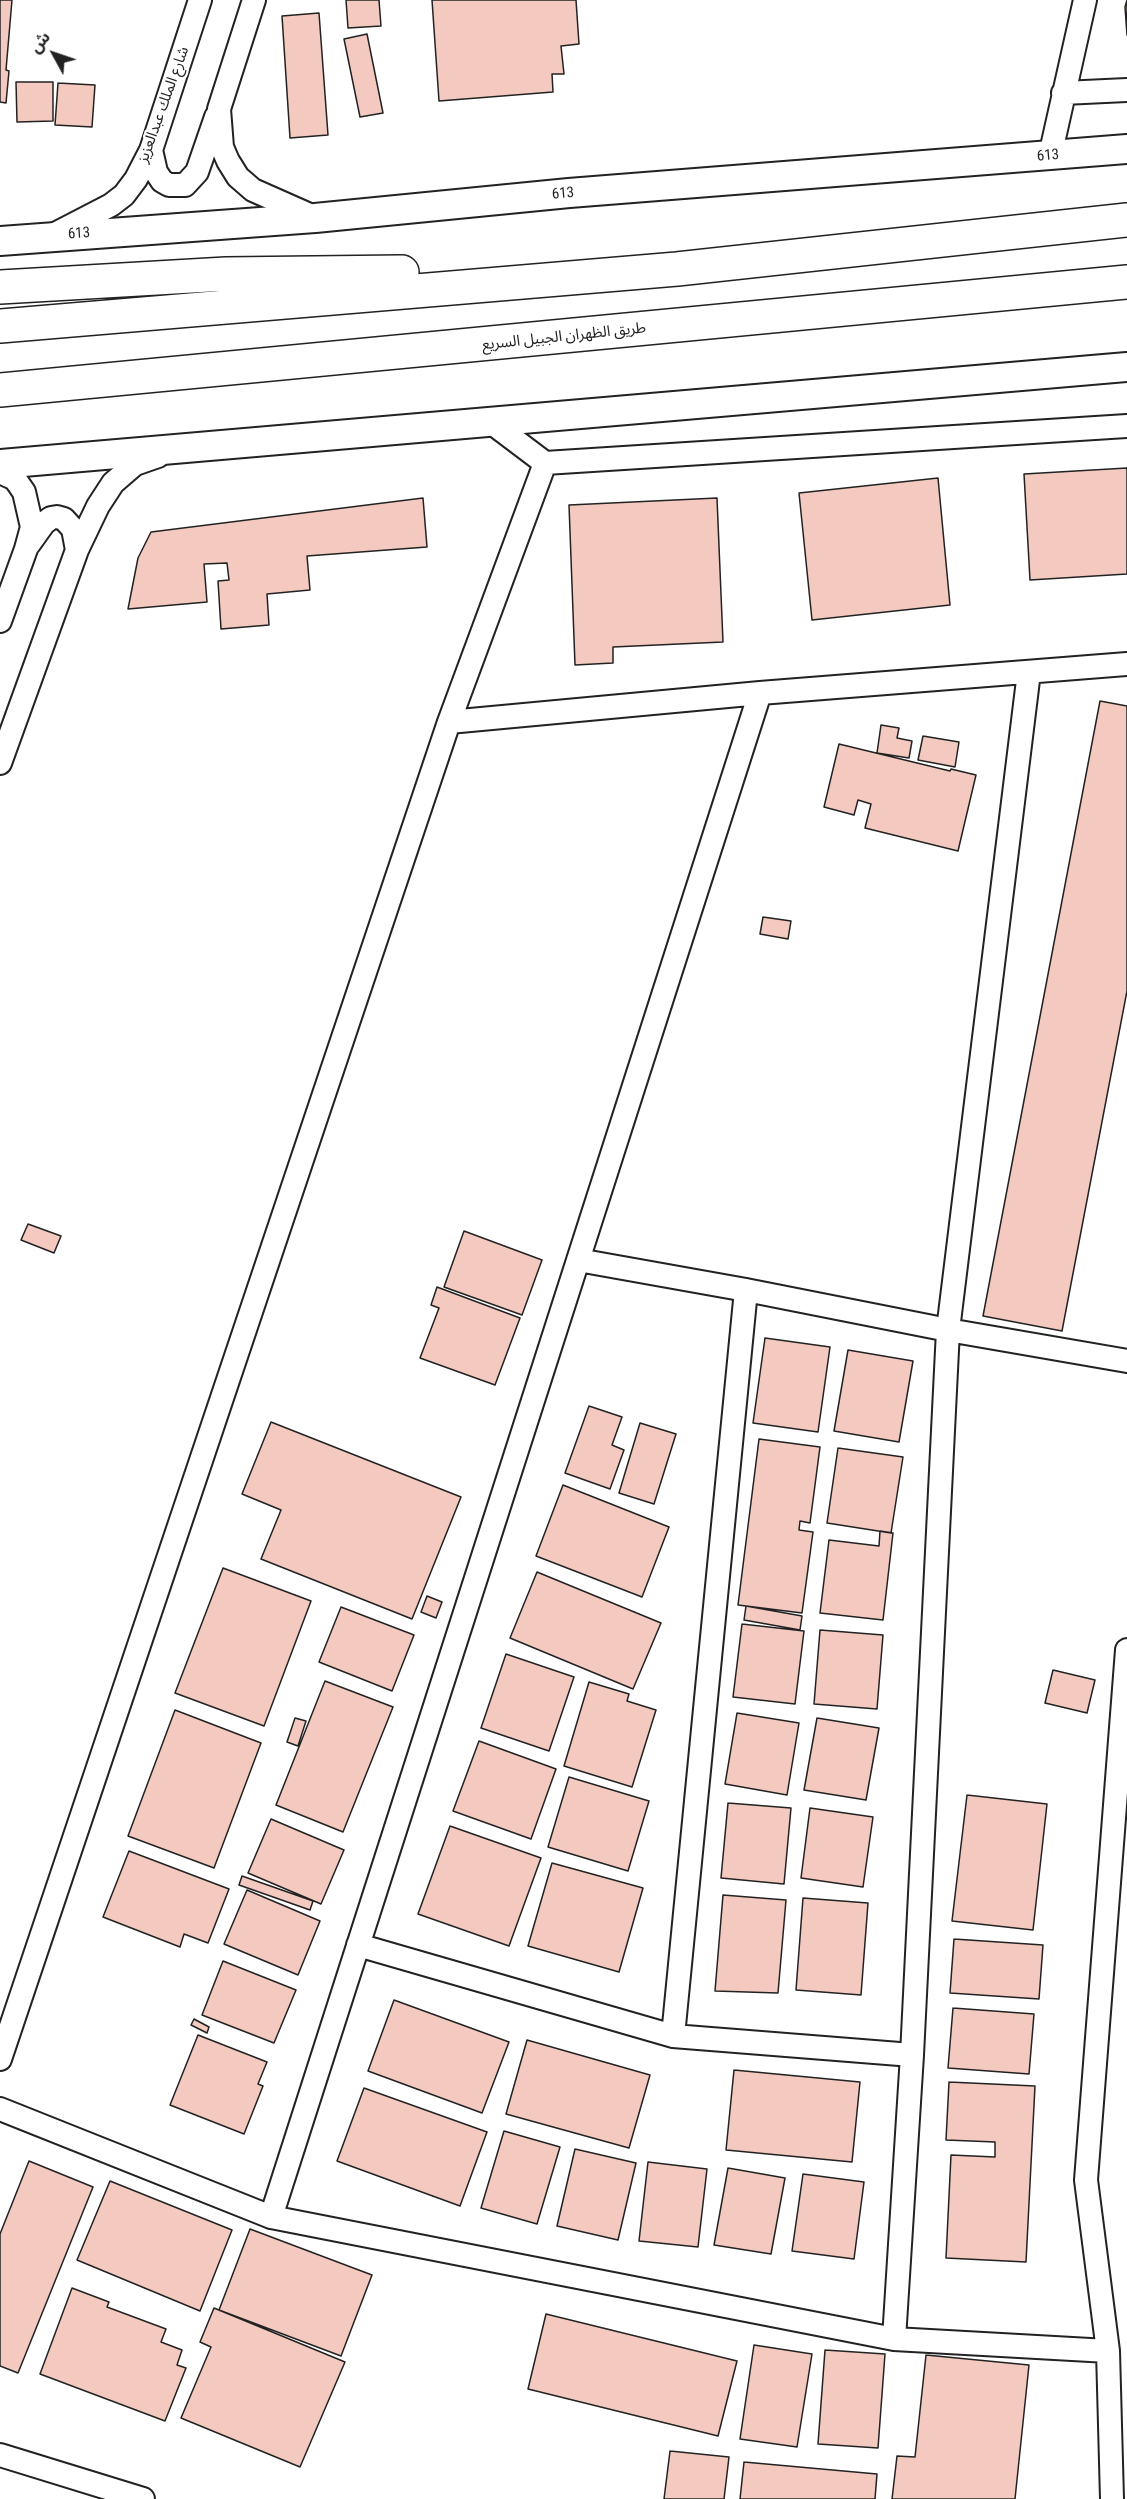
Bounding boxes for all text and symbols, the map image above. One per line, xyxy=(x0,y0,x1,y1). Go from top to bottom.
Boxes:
north arrow xyxy=(24,24,84,84)
text: ش xyxy=(26,28,54,57)
street label: شارع الملك عبدالعزيز xyxy=(135,44,193,166)
street label: 613 xyxy=(1036,146,1060,166)
street label: 613 xyxy=(551,184,575,204)
street label: 613 xyxy=(67,224,91,244)
street label: طريق الظهران الجبيل السريع xyxy=(481,319,647,355)

